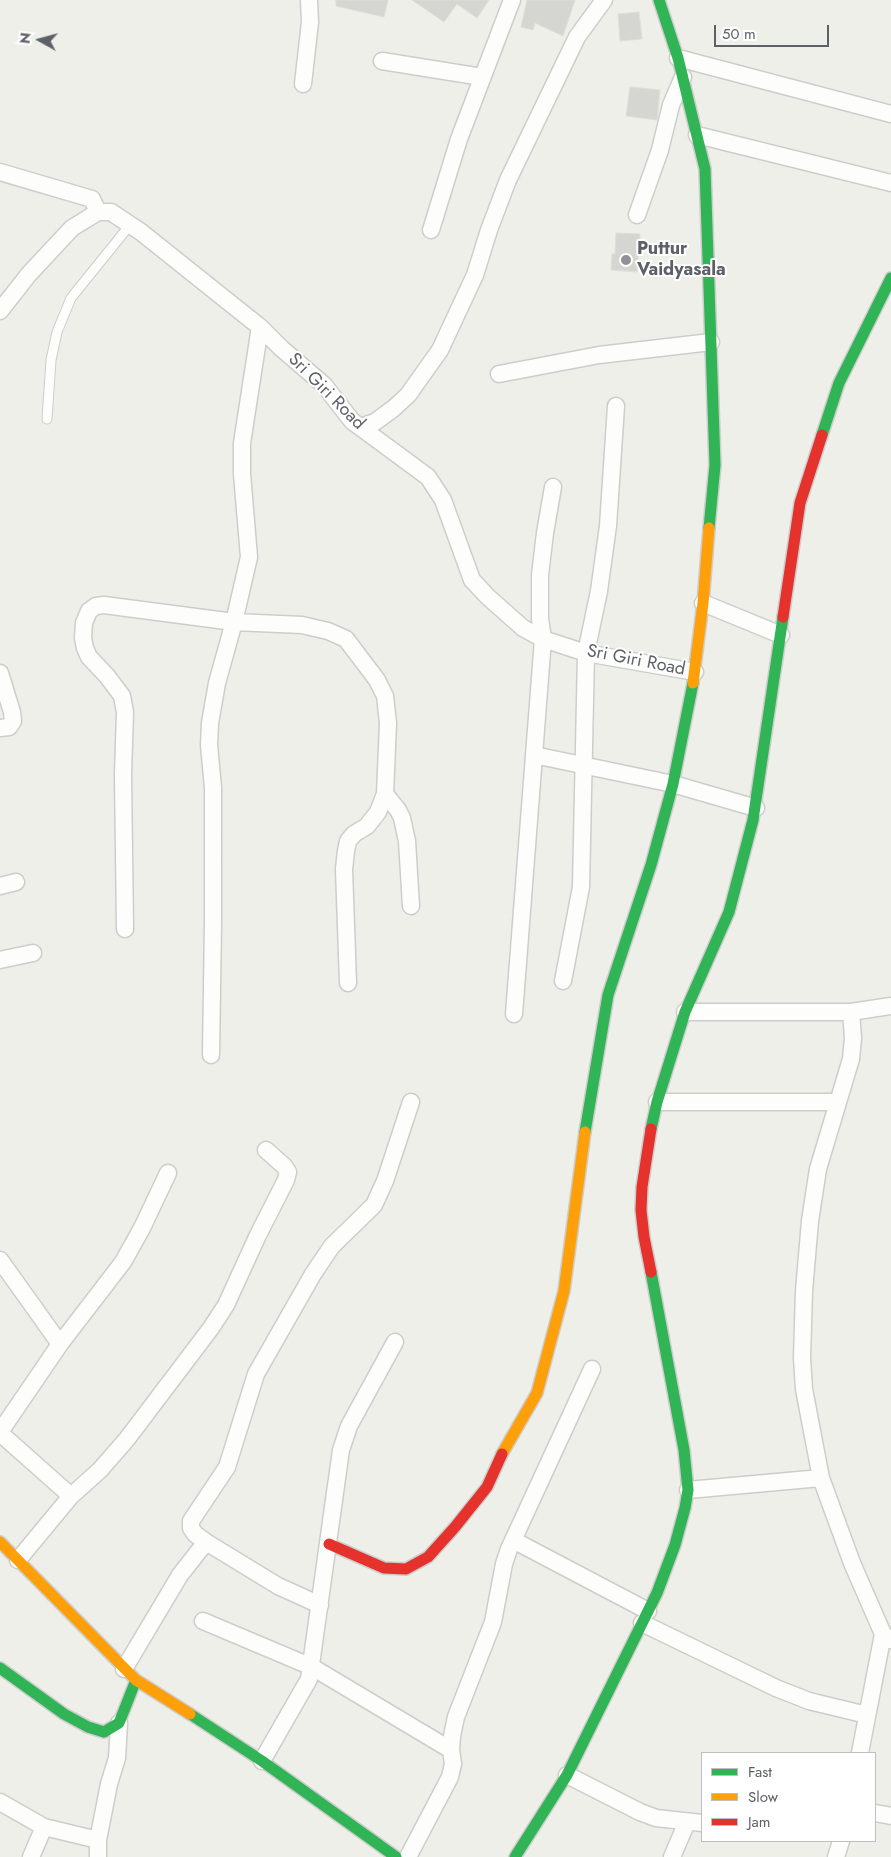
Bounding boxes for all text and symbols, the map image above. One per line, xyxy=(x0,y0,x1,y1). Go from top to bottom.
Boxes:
north arrow xyxy=(15,15,65,65)
scale bar xyxy=(716,15,831,47)
text: 50 m xyxy=(722,23,756,45)
text: N xyxy=(15,31,36,45)
place label: Puttur Vaidyasala xyxy=(637,239,726,282)
marker: Puttur Vaidyasala xyxy=(619,253,633,267)
street label: Sri Giri Road xyxy=(283,349,369,435)
street label: Sri Giri Road xyxy=(585,641,687,681)
legend xyxy=(701,1752,876,1842)
text: Fast xyxy=(748,1761,772,1783)
text: Slow xyxy=(748,1786,778,1808)
text: Jam xyxy=(748,1811,771,1833)

